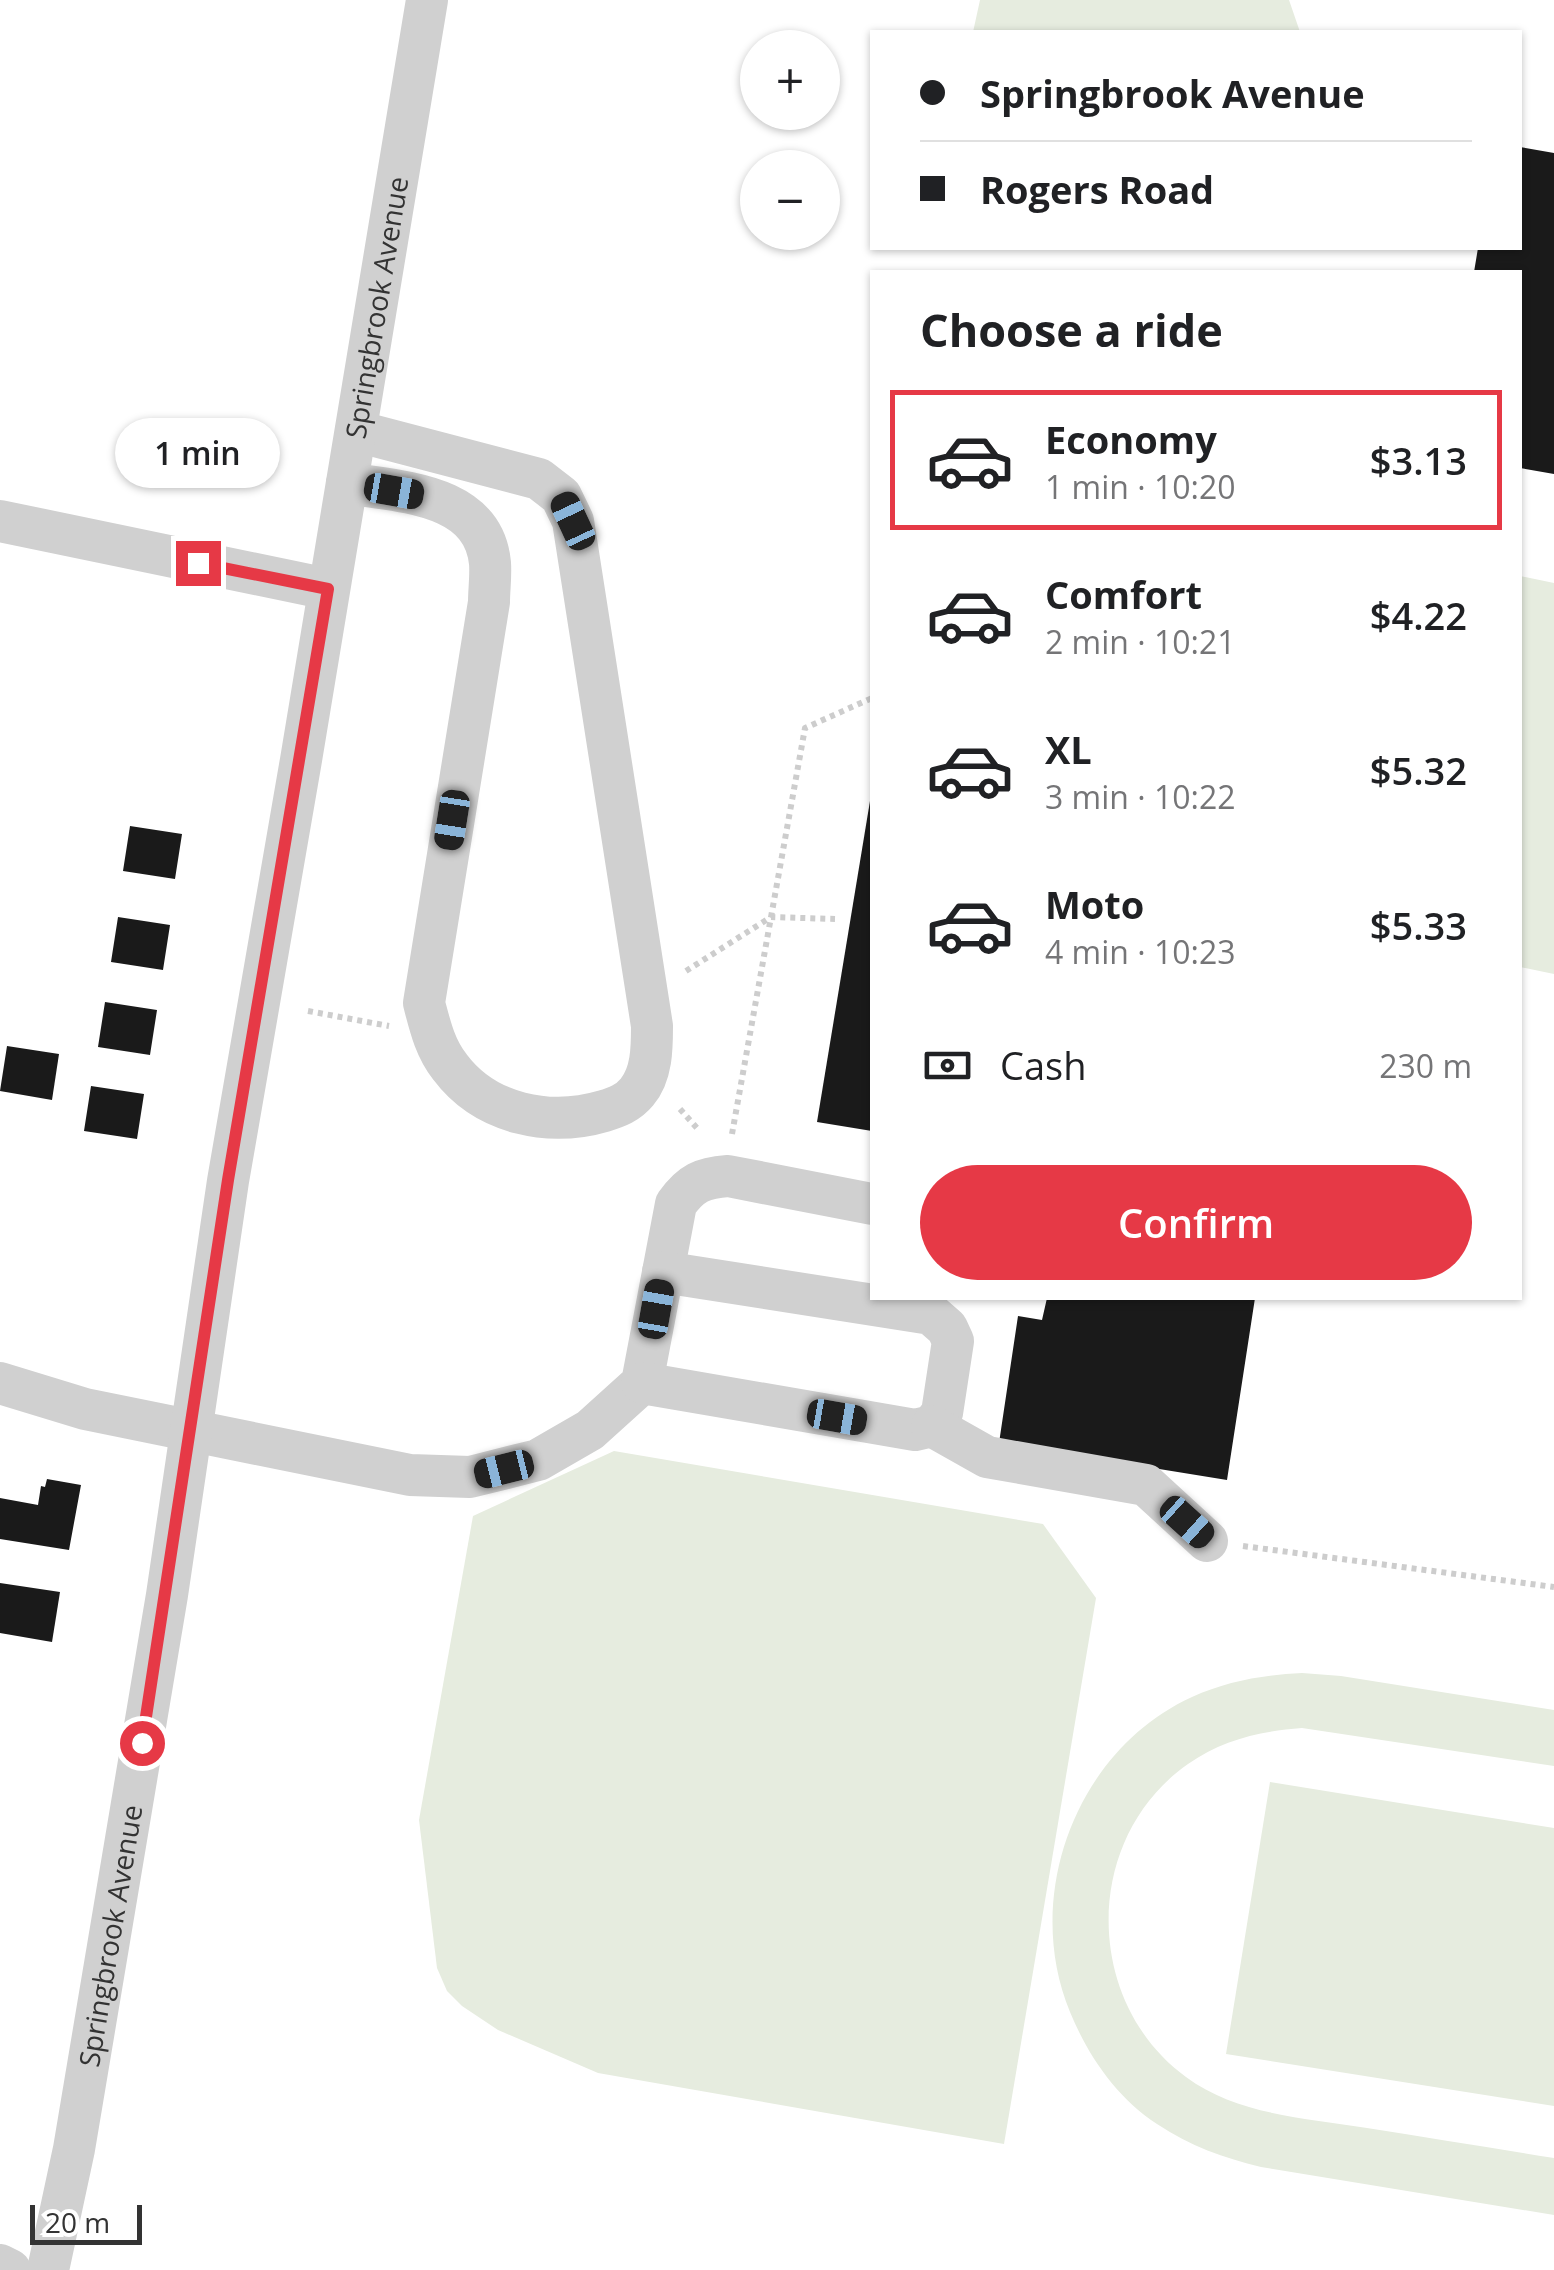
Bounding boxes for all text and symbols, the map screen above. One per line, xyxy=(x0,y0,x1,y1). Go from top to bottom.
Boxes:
map controls xyxy=(740,30,840,250)
button: + xyxy=(740,30,840,130)
text: Springbrook Avenue xyxy=(980,67,1365,119)
button: − xyxy=(740,150,840,250)
text: Rogers Road xyxy=(980,163,1214,215)
street label: Springbrook Avenue xyxy=(336,174,416,441)
text: Choose a ride xyxy=(920,299,1223,360)
text: Economy xyxy=(1045,413,1217,465)
icon: car xyxy=(925,415,1015,505)
callout: 1 min xyxy=(116,418,280,488)
text: 1 min xyxy=(154,431,241,474)
text: $3.13 xyxy=(1370,434,1467,486)
text: 1 min · 10:20 xyxy=(1045,465,1236,508)
car xyxy=(362,471,426,511)
car xyxy=(547,487,599,555)
route end xyxy=(176,541,221,586)
text: Comfort xyxy=(1045,568,1202,620)
icon: car xyxy=(925,570,1015,660)
text: $4.22 xyxy=(1370,589,1467,641)
text: 2 min · 10:21 xyxy=(1045,620,1236,663)
text: XL xyxy=(1045,723,1092,775)
icon: car xyxy=(925,725,1015,815)
text: $5.32 xyxy=(1370,744,1467,796)
text: 3 min · 10:22 xyxy=(1045,775,1236,818)
car xyxy=(432,788,472,852)
text: Moto xyxy=(1045,878,1144,930)
icon: car xyxy=(925,880,1015,970)
text: $5.33 xyxy=(1370,899,1467,951)
text: 4 min · 10:23 xyxy=(1045,930,1236,973)
icon: cash xyxy=(920,1038,975,1093)
text: Cash xyxy=(1000,1039,1086,1091)
text: 230 m xyxy=(1379,1044,1472,1087)
button: Confirm xyxy=(920,1165,1472,1280)
car xyxy=(636,1277,676,1341)
car xyxy=(805,1397,869,1437)
car xyxy=(471,1447,537,1491)
car xyxy=(1155,1491,1219,1553)
route start xyxy=(120,1721,165,1766)
street label: Springbrook Avenue xyxy=(69,1802,150,2070)
scale bar xyxy=(30,2200,142,2244)
text: 20 m xyxy=(45,2203,110,2241)

